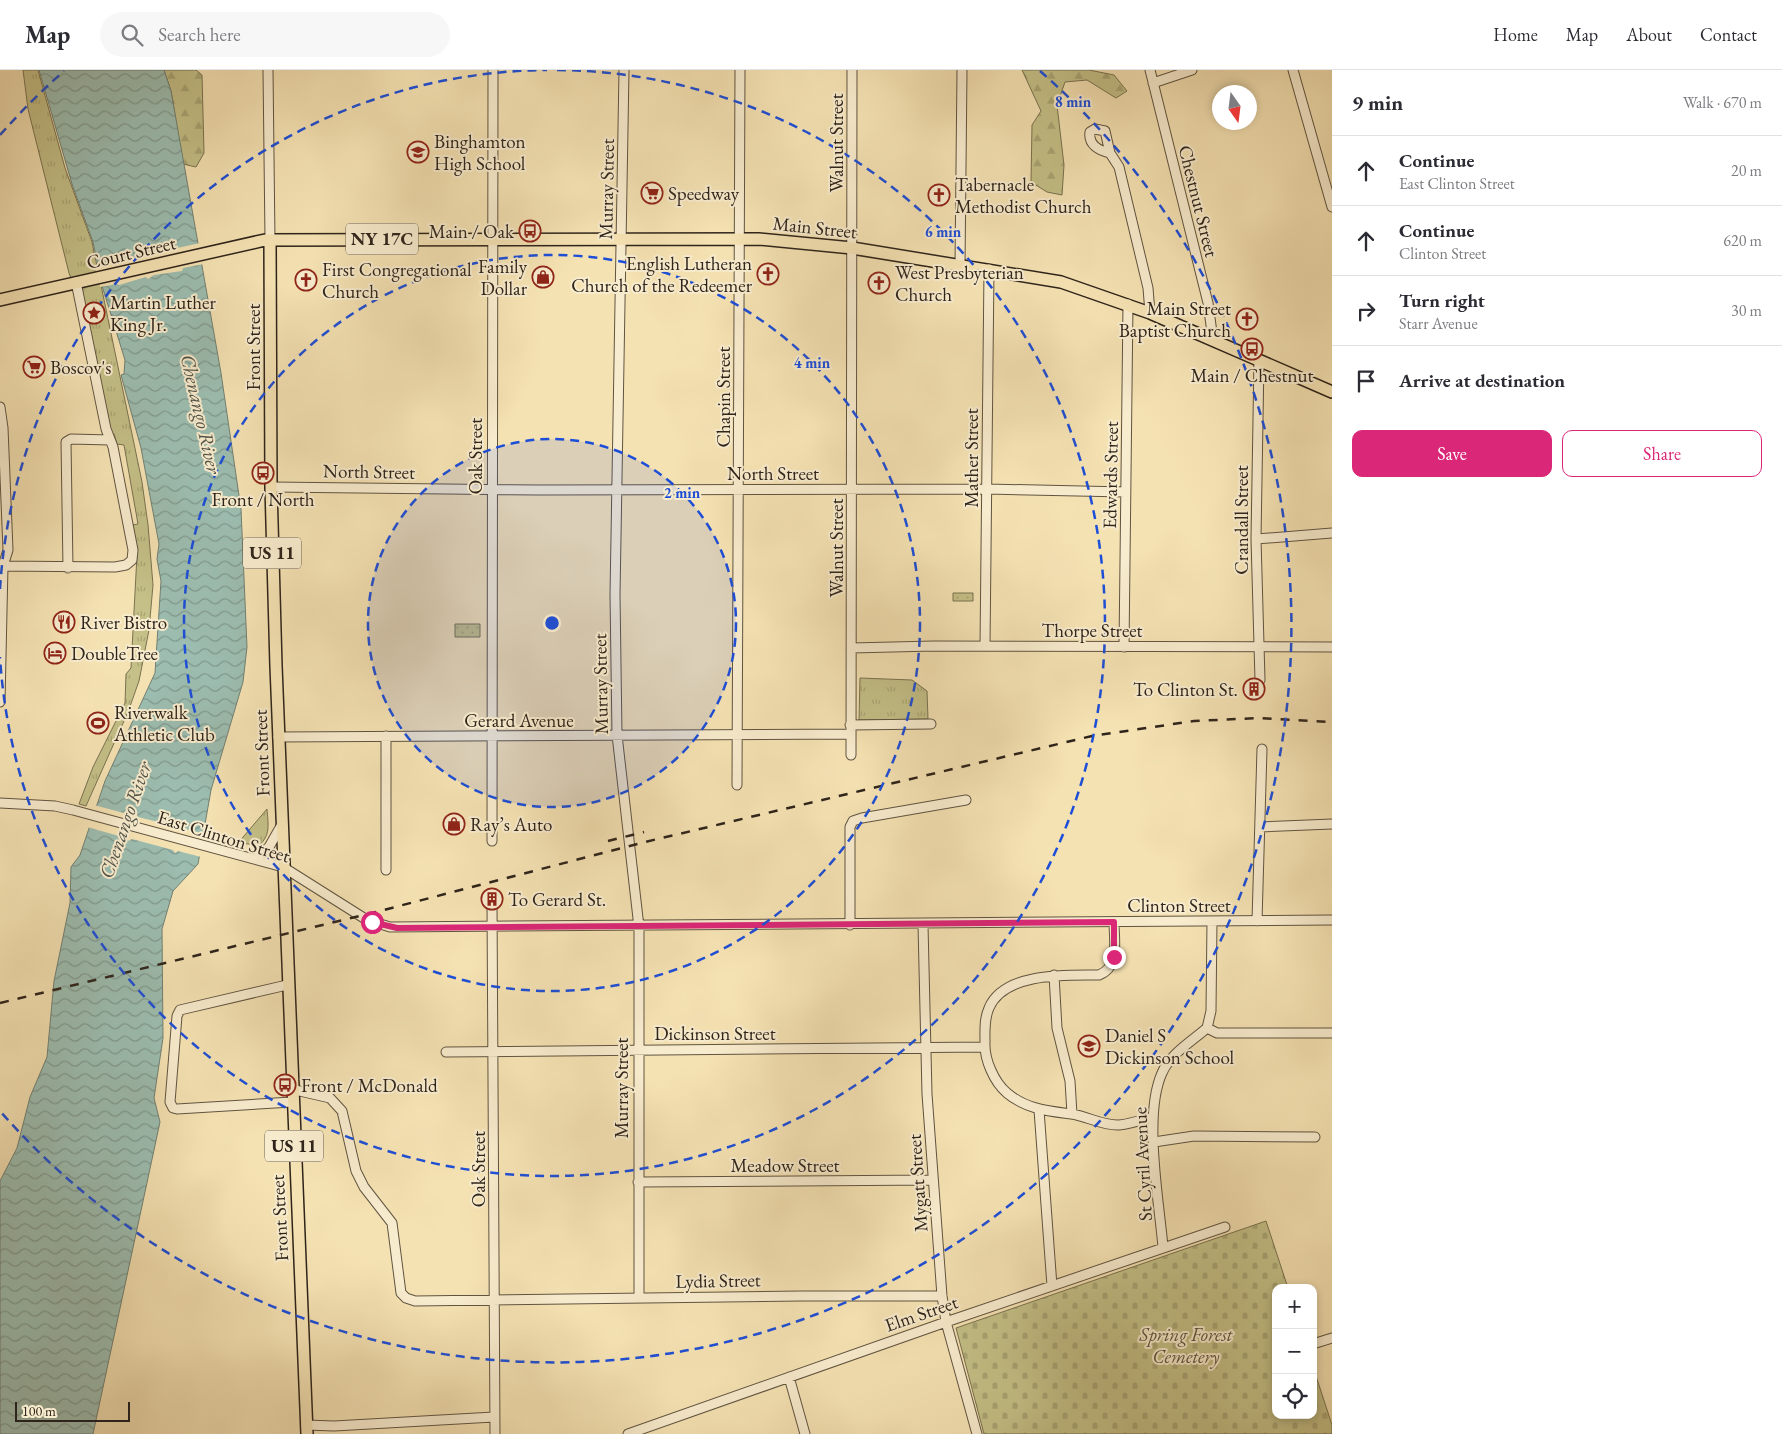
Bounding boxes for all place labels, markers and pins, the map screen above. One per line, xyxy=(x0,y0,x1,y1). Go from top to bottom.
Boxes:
place label: Binghamton High School xyxy=(434,129,526,176)
school or university icon: Binghamton High School xyxy=(406,140,430,164)
place label: Tabernacle Methodist Church xyxy=(955,172,1092,219)
supermarket icon: Speedway xyxy=(640,181,664,205)
place label: Speedway xyxy=(668,181,740,206)
church icon: Tabernacle Methodist Church xyxy=(927,183,951,207)
place label: Main / Oak xyxy=(429,219,515,244)
bus stop icon: Main / Oak xyxy=(518,219,542,243)
place label: English Lutheran Church of the Redeemer xyxy=(571,251,753,298)
place label: Family Dollar xyxy=(478,254,528,301)
place label: First Congregational Church xyxy=(322,257,472,304)
place label: West Presbyterian Church xyxy=(895,260,1024,307)
church icon: English Lutheran Church of the Redeemer xyxy=(756,262,780,286)
shop icon: Family Dollar xyxy=(531,265,555,289)
church icon: First Congregational Church xyxy=(294,268,318,292)
church icon: West Presbyterian Church xyxy=(867,271,891,295)
place label: Martin Luther King Jr. xyxy=(110,290,216,337)
place label: Main Street Baptist Church xyxy=(1119,296,1231,343)
place icon: Martin Luther King Jr. xyxy=(82,301,106,325)
church icon: Main Street Baptist Church xyxy=(1235,307,1259,331)
bus stop icon: Main / Chestnut xyxy=(1240,337,1264,361)
supermarket icon: Boscov's xyxy=(22,355,46,379)
place label: Boscov's xyxy=(50,355,111,380)
place label: Main / Chestnut xyxy=(1191,363,1314,388)
bus stop icon: Front / North xyxy=(251,461,275,485)
place label: Front / North xyxy=(211,487,315,512)
restaurant icon: River Bistro xyxy=(52,610,76,634)
place label: River Bistro xyxy=(80,610,167,635)
centre of rings xyxy=(543,614,561,632)
hotel icon: DoubleTree xyxy=(43,641,67,665)
place label: DoubleTree xyxy=(71,641,158,666)
place label: To Clinton St. xyxy=(1133,677,1238,702)
building icon: To Clinton St. xyxy=(1242,677,1266,701)
place label: Riverwalk Athletic Club xyxy=(113,700,215,747)
sports icon: Riverwalk Athletic Club xyxy=(86,711,110,735)
shop icon: Ray’s Auto xyxy=(442,812,466,836)
place label: Ray’s Auto xyxy=(470,812,552,837)
building icon: To Gerard St. xyxy=(480,887,504,911)
place label: To Gerard St. xyxy=(508,887,606,912)
place label: Daniel S Dickinson School xyxy=(1105,1023,1235,1070)
school or university icon: Daniel S Dickinson School xyxy=(1077,1034,1101,1058)
bus stop icon: Front / McDonald xyxy=(273,1073,297,1097)
place label: Front / McDonald xyxy=(301,1073,438,1098)

